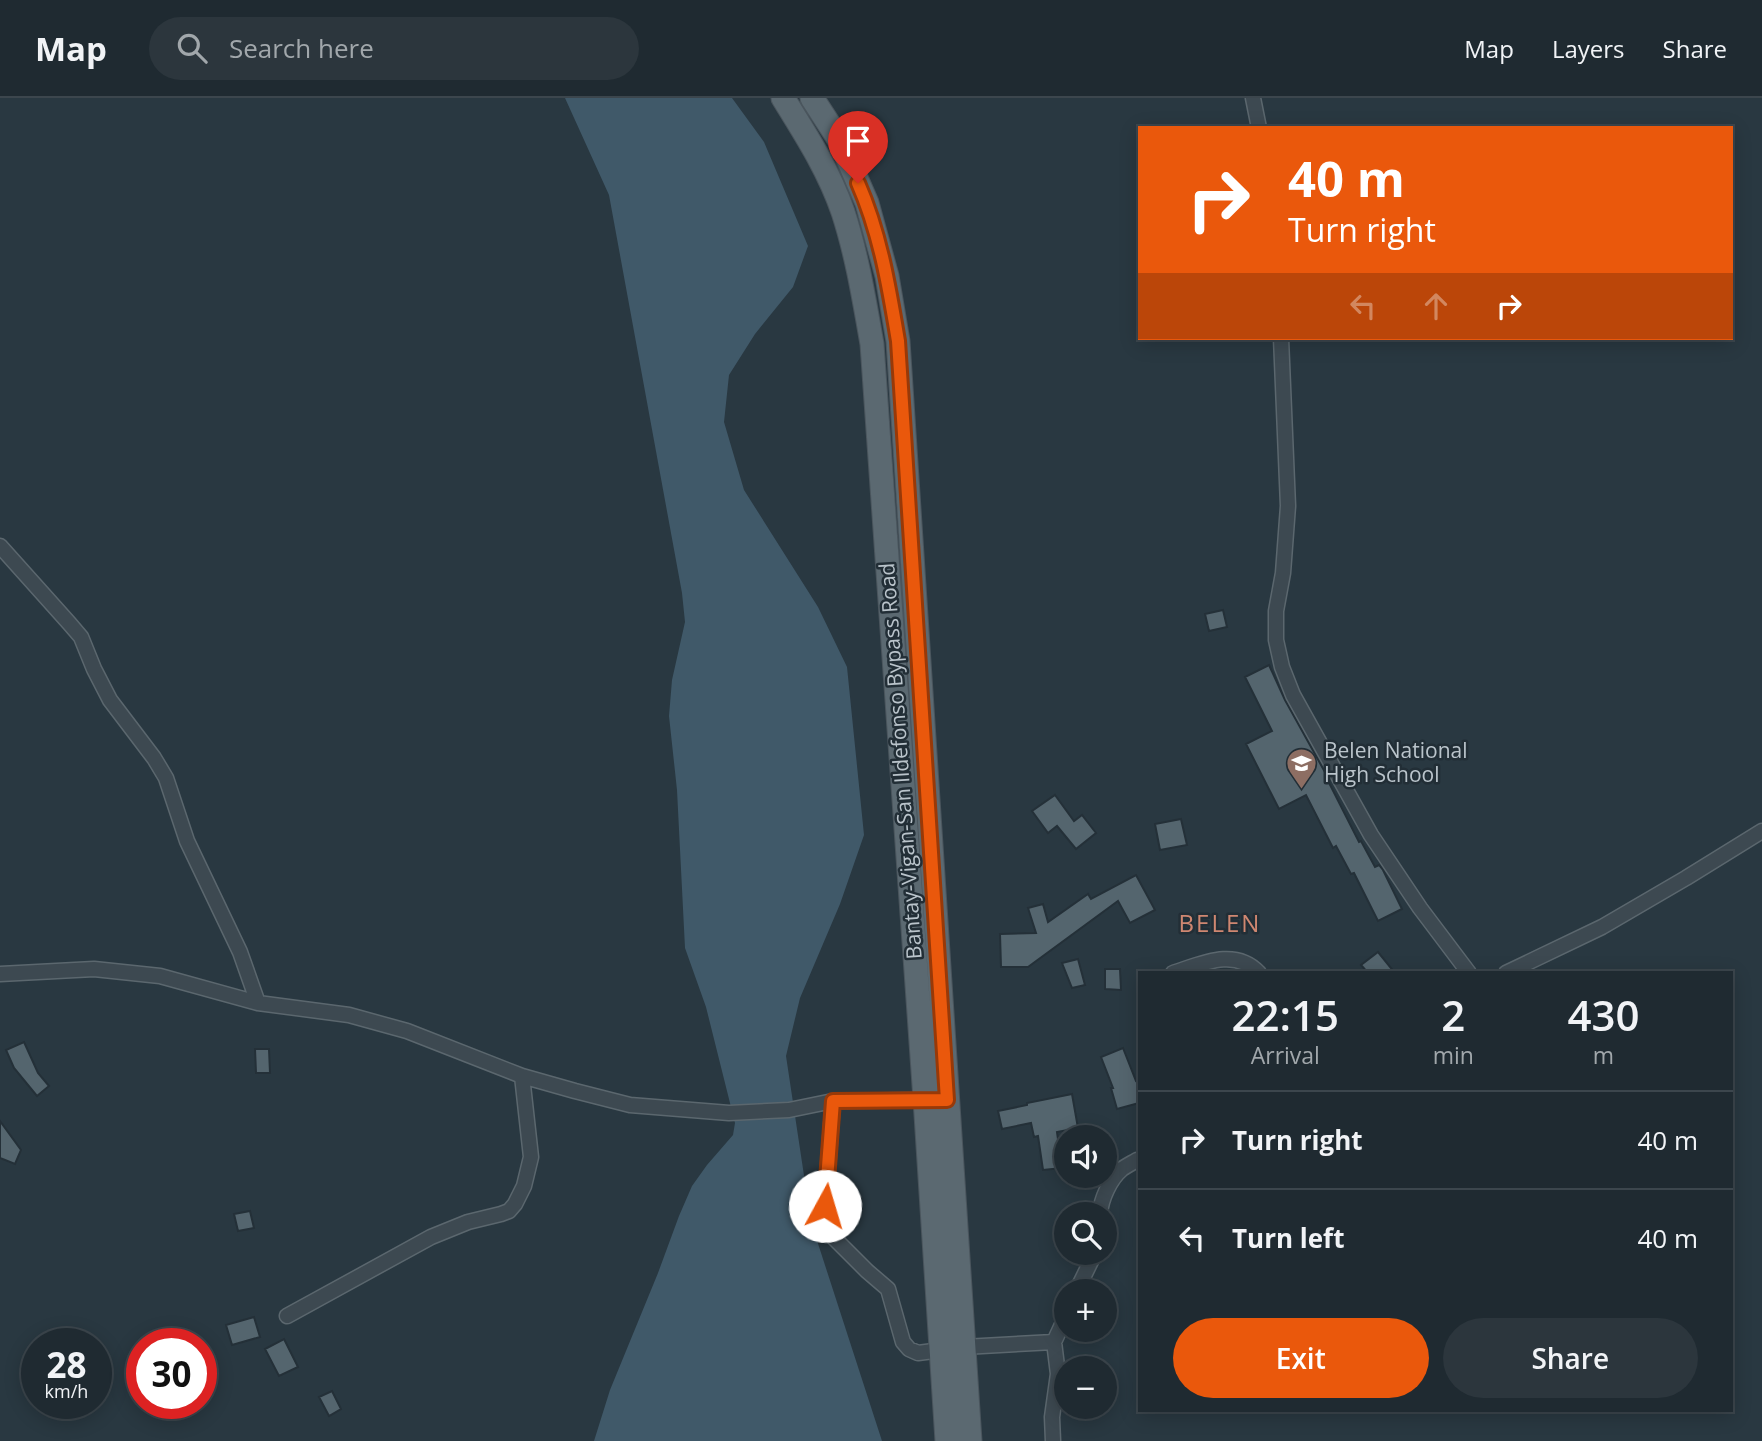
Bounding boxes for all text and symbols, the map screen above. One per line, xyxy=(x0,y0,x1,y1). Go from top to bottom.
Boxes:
search box xyxy=(149,17,639,80)
text: Map xyxy=(35,26,107,71)
icon: search xyxy=(173,29,211,67)
text: Search here xyxy=(229,30,374,66)
text: Map xyxy=(1464,32,1514,65)
text: Layers xyxy=(1552,32,1625,65)
text: Share xyxy=(1663,32,1727,65)
pin xyxy=(828,111,888,183)
icon: arrive xyxy=(839,122,877,160)
text: 40 m xyxy=(1288,145,1405,211)
icon: right xyxy=(1173,154,1264,245)
text: Turn right xyxy=(1288,208,1436,251)
icon: left xyxy=(1344,287,1382,325)
icon: ahead xyxy=(1417,287,1455,325)
icon: right xyxy=(1490,287,1528,325)
street label: Bantay-Vigan-San Ildefonso Bypass Road xyxy=(872,562,928,960)
place label: Belen National High School xyxy=(1324,736,1468,788)
school or university icon: Belen National High School xyxy=(1284,746,1318,790)
district label: BELEN xyxy=(1179,906,1261,939)
text: 22:15 xyxy=(1232,986,1339,1043)
text: 2 xyxy=(1441,986,1465,1043)
text: 430 xyxy=(1567,986,1639,1043)
text: Arrival xyxy=(1251,1039,1320,1071)
text: min xyxy=(1433,1039,1474,1071)
text: m xyxy=(1593,1039,1614,1071)
icon: right xyxy=(1173,1121,1211,1159)
text: Turn right xyxy=(1232,1122,1363,1158)
text: 40 m xyxy=(1637,1122,1698,1158)
map controls xyxy=(1054,1125,1117,1419)
button: sound xyxy=(1054,1125,1117,1188)
position arrow xyxy=(788,1169,862,1243)
button: search xyxy=(1054,1202,1117,1265)
icon: left xyxy=(1173,1219,1211,1257)
text: Turn left xyxy=(1232,1220,1344,1256)
text: 40 m xyxy=(1637,1220,1698,1256)
button: + xyxy=(1054,1279,1117,1342)
button: Exit xyxy=(1173,1318,1429,1398)
button: Share xyxy=(1443,1318,1698,1398)
speed limit sign: 30 xyxy=(126,1328,217,1419)
text: 28 xyxy=(46,1341,87,1388)
button: − xyxy=(1054,1356,1117,1419)
text: km/h xyxy=(45,1379,88,1403)

